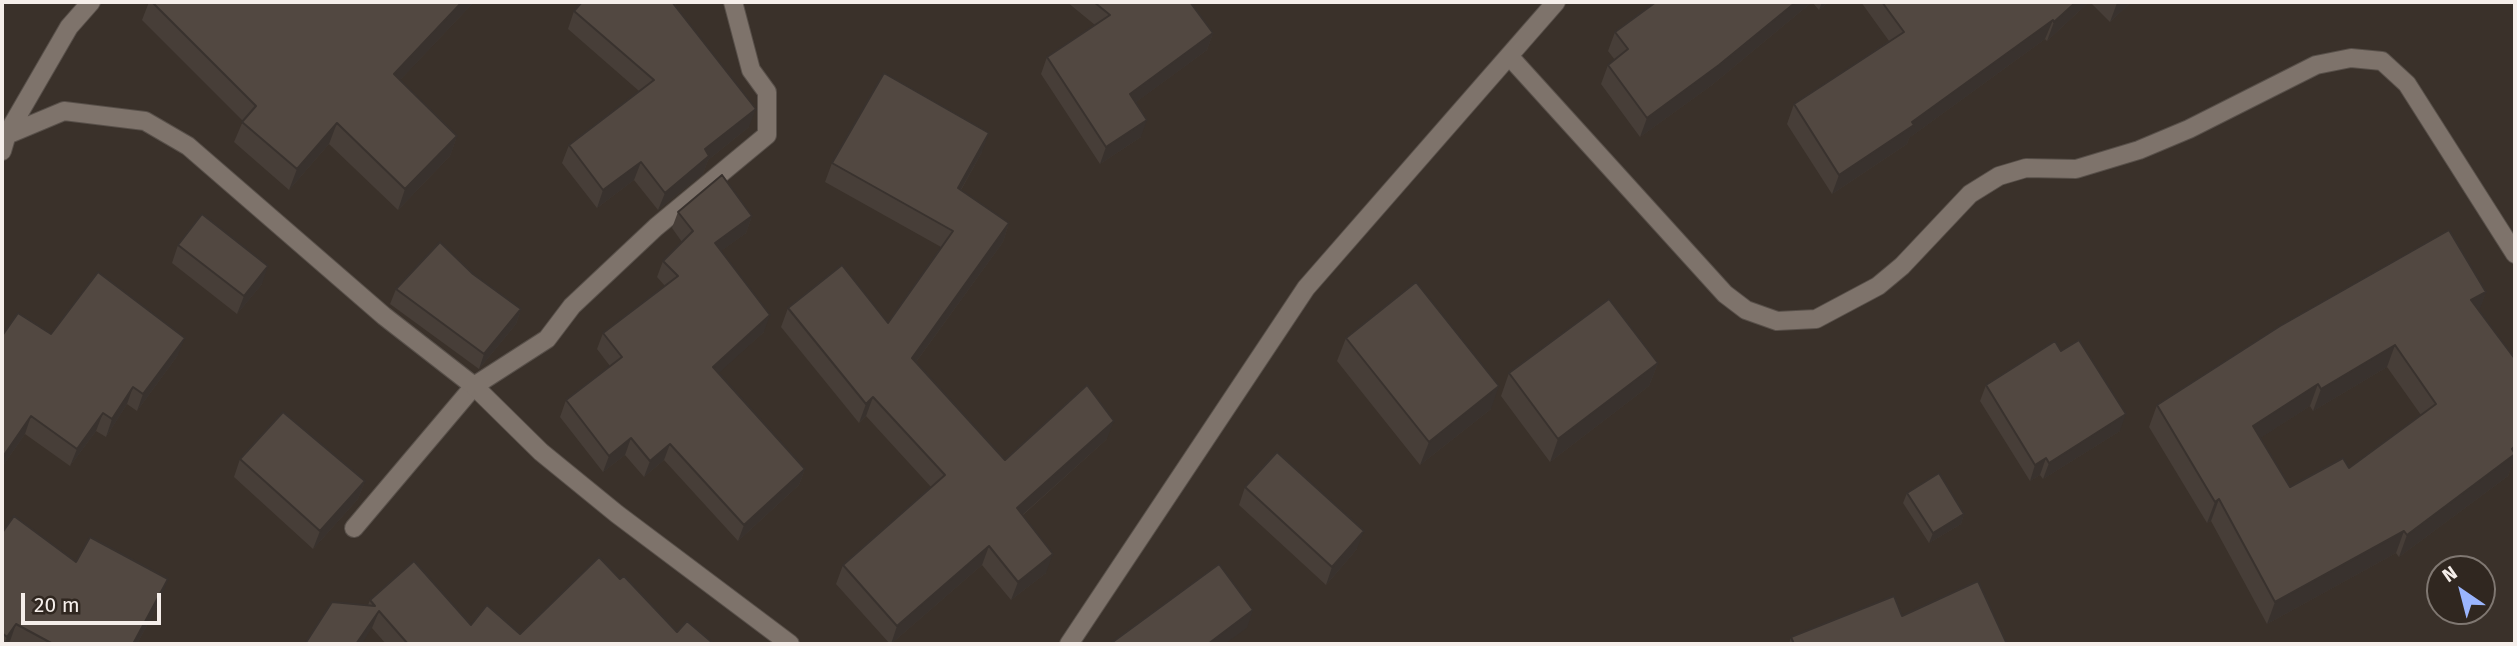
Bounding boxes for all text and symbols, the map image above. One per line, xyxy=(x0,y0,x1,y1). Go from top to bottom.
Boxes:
north arrow xyxy=(2426,555,2496,625)
text: N xyxy=(2438,561,2462,587)
scale bar xyxy=(24,580,164,624)
text: 20 m xyxy=(34,592,80,618)

